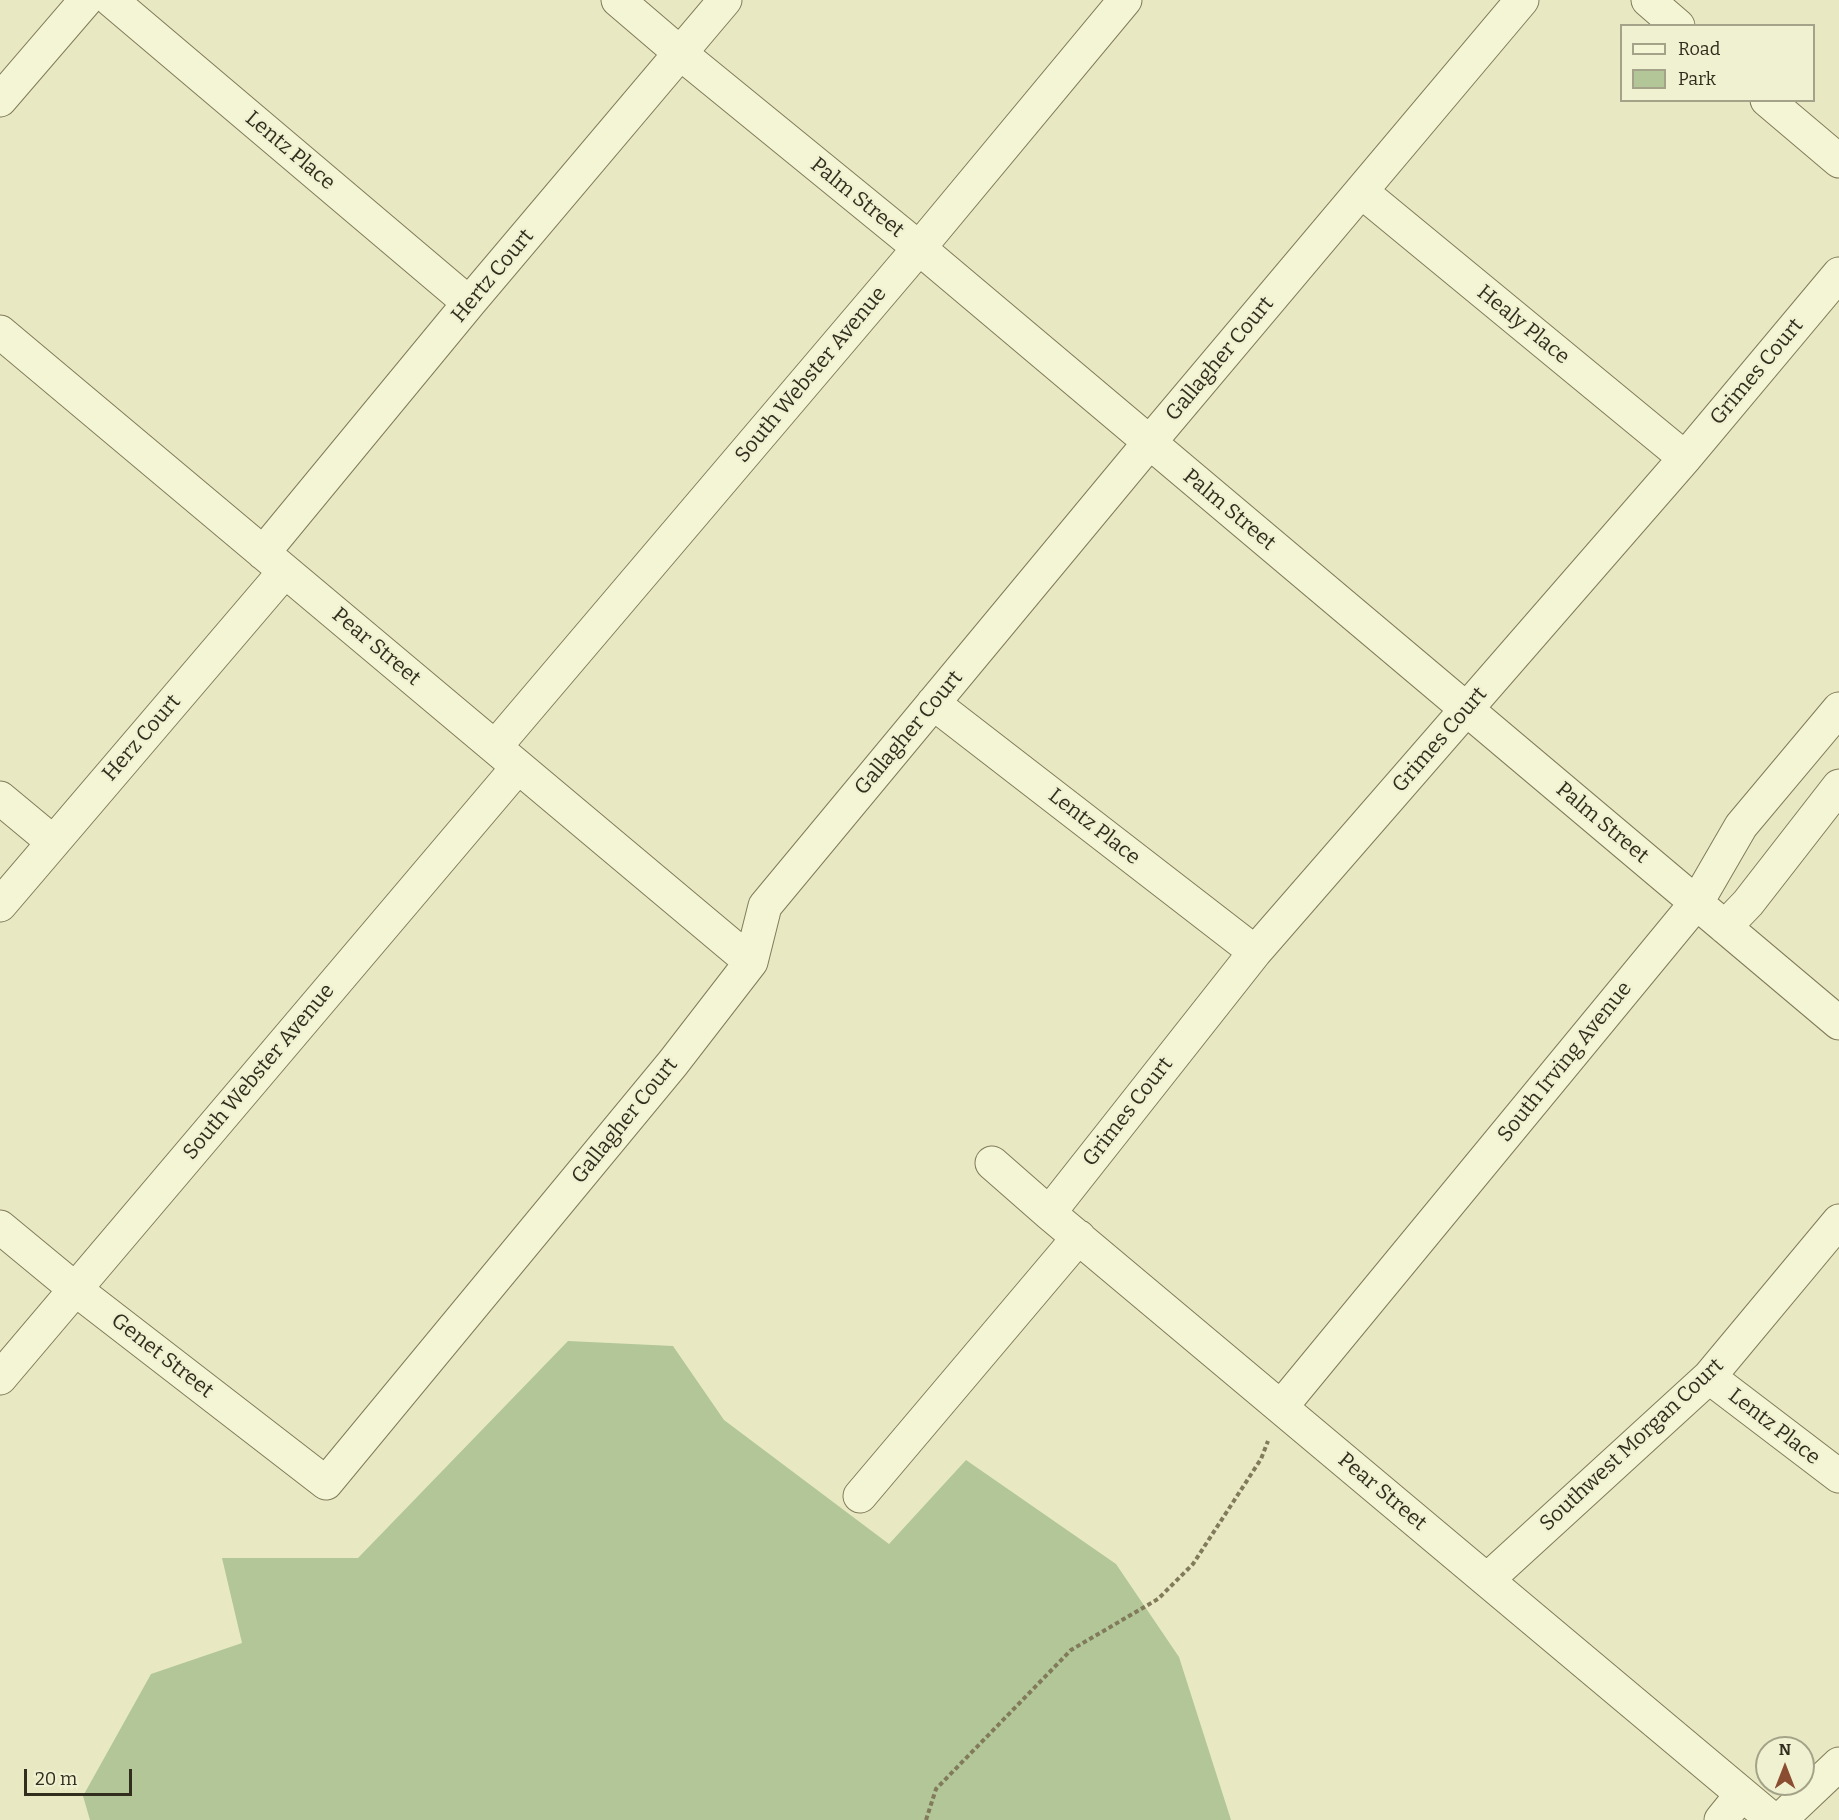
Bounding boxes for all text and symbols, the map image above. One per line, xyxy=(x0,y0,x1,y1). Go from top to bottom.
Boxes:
legend xyxy=(1620,24,1815,102)
text: Road xyxy=(1678,38,1720,60)
text: Park xyxy=(1678,68,1716,90)
street label: Lentz Place xyxy=(240,106,340,196)
street label: Palm Street xyxy=(805,153,909,243)
street label: Hertz Court xyxy=(447,224,539,328)
street label: Healy Place xyxy=(1472,280,1574,370)
street label: South Webster Avenue xyxy=(730,282,892,468)
street label: Gallagher Court xyxy=(1161,292,1279,426)
street label: Grimes Court xyxy=(1705,314,1809,430)
street label: Palm Street xyxy=(1178,464,1280,556)
street label: Pear Street xyxy=(327,603,425,691)
street label: Gallagher Court xyxy=(850,666,968,800)
street label: Grimes Court xyxy=(1387,682,1493,798)
street label: Herz Court xyxy=(98,690,186,786)
street label: Palm Street xyxy=(1551,777,1653,869)
street label: Lentz Place xyxy=(1043,783,1145,871)
street label: South Irving Avenue xyxy=(1493,977,1637,1147)
street label: South Webster Avenue xyxy=(178,979,340,1165)
street label: Grimes Court xyxy=(1078,1052,1178,1172)
street label: Gallagher Court xyxy=(567,1053,683,1189)
street label: Genet Street xyxy=(106,1308,218,1404)
street label: Southwest Morgan Court xyxy=(1535,1353,1729,1537)
street label: Lentz Place xyxy=(1723,1383,1825,1471)
street label: Pear Street xyxy=(1333,1448,1431,1536)
north arrow xyxy=(1755,1736,1815,1796)
text: N xyxy=(1779,1740,1791,1759)
scale bar xyxy=(27,1757,135,1795)
text: 20 m xyxy=(35,1768,77,1790)

